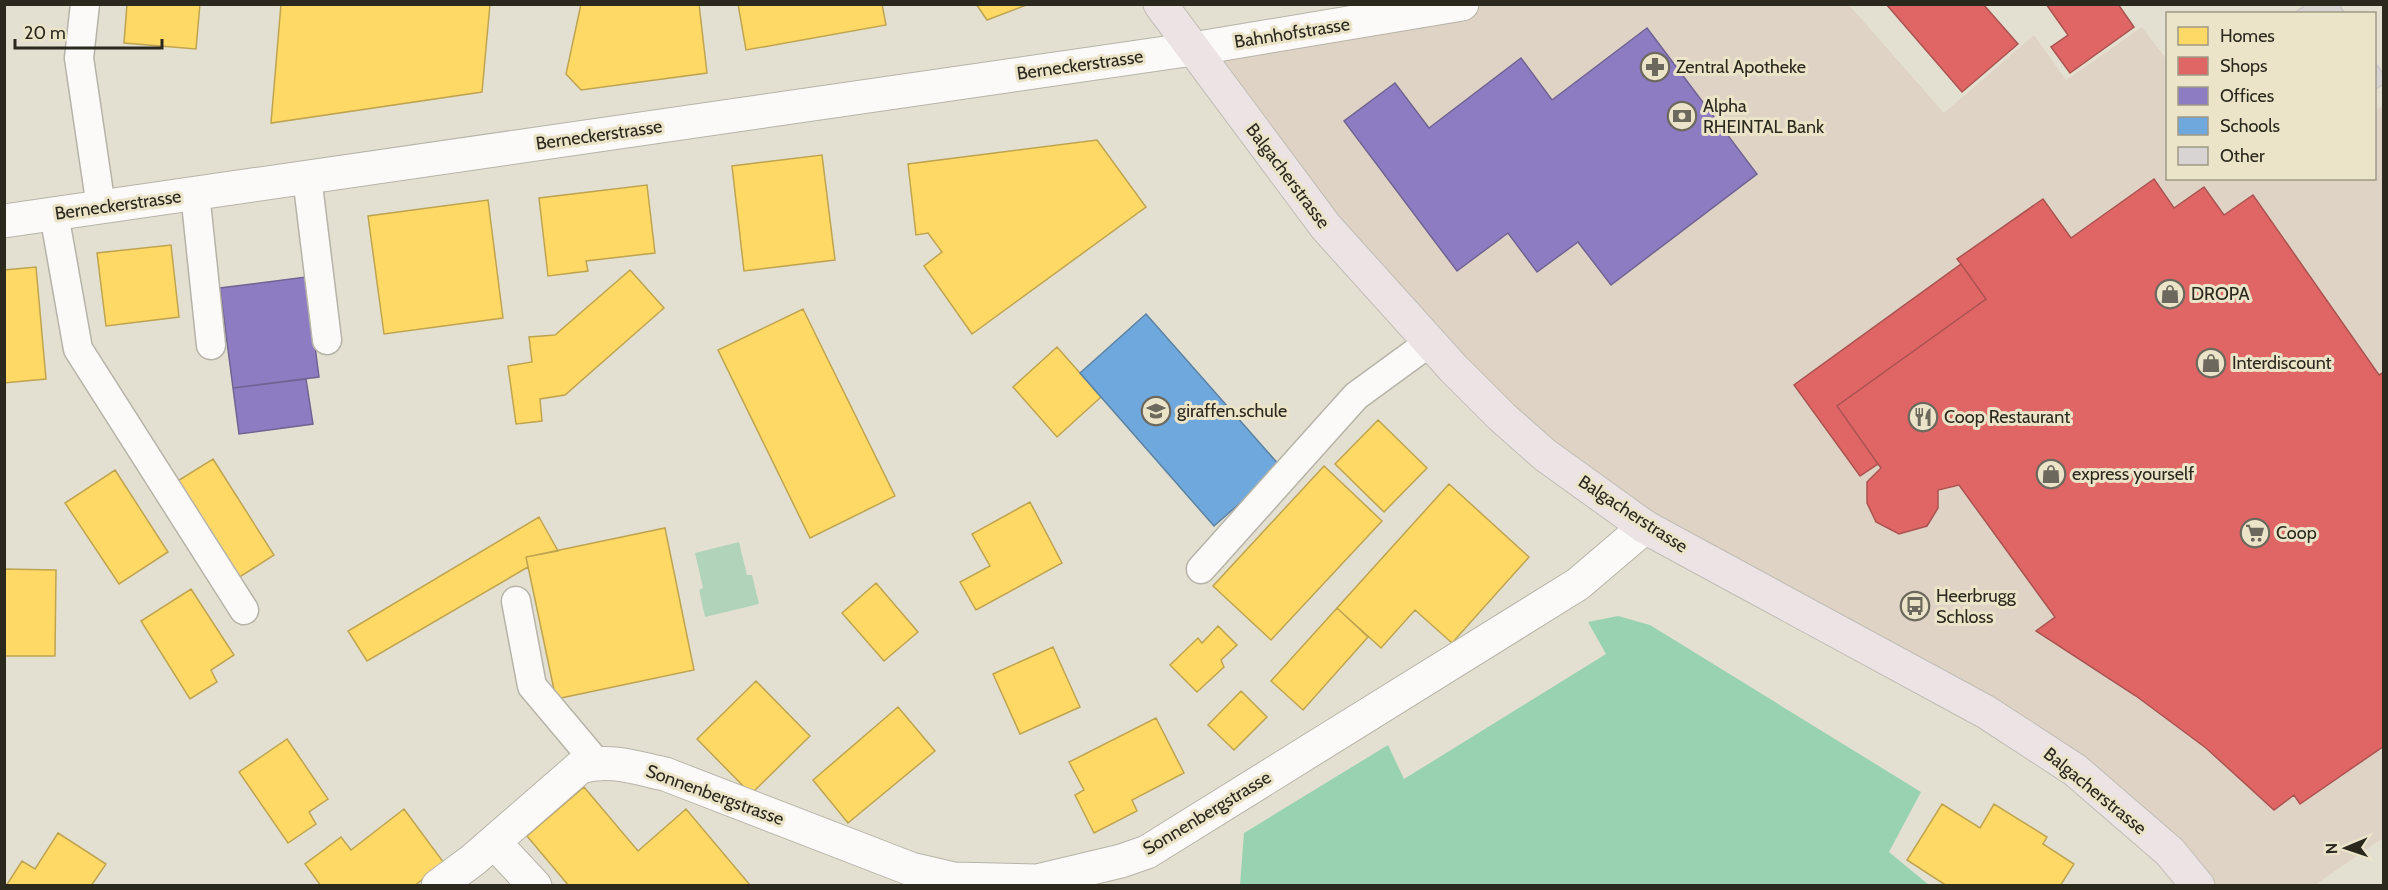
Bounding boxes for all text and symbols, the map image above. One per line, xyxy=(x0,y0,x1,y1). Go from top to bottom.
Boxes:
scale bar xyxy=(15,12,162,50)
legend xyxy=(2166,12,2376,180)
street label: Bahnhofstrasse xyxy=(1233,13,1351,53)
text: 20 m xyxy=(24,22,66,44)
text: Homes xyxy=(2220,25,2275,47)
street label: Berneckerstrasse xyxy=(1015,45,1145,85)
pharmacy icon: Zentral Apotheke xyxy=(1639,51,1671,83)
text: Shops xyxy=(2220,55,2268,77)
place label: Zentral Apotheke xyxy=(1676,56,1806,78)
text: Offices xyxy=(2220,85,2274,107)
place label: Alpha RHEINTAL Bank xyxy=(1703,95,1825,138)
bank icon: Alpha RHEINTAL Bank xyxy=(1666,100,1698,132)
street label: Berneckerstrasse xyxy=(534,115,664,155)
text: Schools xyxy=(2220,115,2280,137)
street label: Balgacherstrasse xyxy=(1241,119,1335,233)
text: Other xyxy=(2220,145,2265,167)
street label: Berneckerstrasse xyxy=(53,185,183,225)
shop icon: DROPA xyxy=(2154,278,2186,310)
place label: DROPA xyxy=(2191,283,2249,305)
shop icon: Interdiscount xyxy=(2195,347,2227,379)
place label: Interdiscount xyxy=(2232,352,2332,374)
school or university icon: giraffen.schule xyxy=(1140,395,1172,427)
place label: giraffen.schule xyxy=(1177,400,1287,422)
restaurant icon: Coop Restaurant xyxy=(1907,401,1939,433)
place label: Coop Restaurant xyxy=(1944,406,2070,428)
shop icon: express yourself xyxy=(2035,458,2067,490)
place label: express yourself xyxy=(2072,463,2194,485)
street label: Balgacherstrasse xyxy=(1574,470,1692,558)
supermarket icon: Coop xyxy=(2239,517,2271,549)
place label: Coop xyxy=(2276,522,2317,544)
place label: Heerbrugg Schloss xyxy=(1936,585,2017,628)
bus stop icon: Heerbrugg Schloss xyxy=(1899,590,1931,622)
street label: Balgacherstrasse xyxy=(2039,743,2151,839)
street label: Sonnenbergstrasse xyxy=(643,760,787,830)
street label: Sonnenbergstrasse xyxy=(1139,766,1275,860)
north arrow xyxy=(2316,818,2376,878)
text: N xyxy=(2322,843,2341,854)

